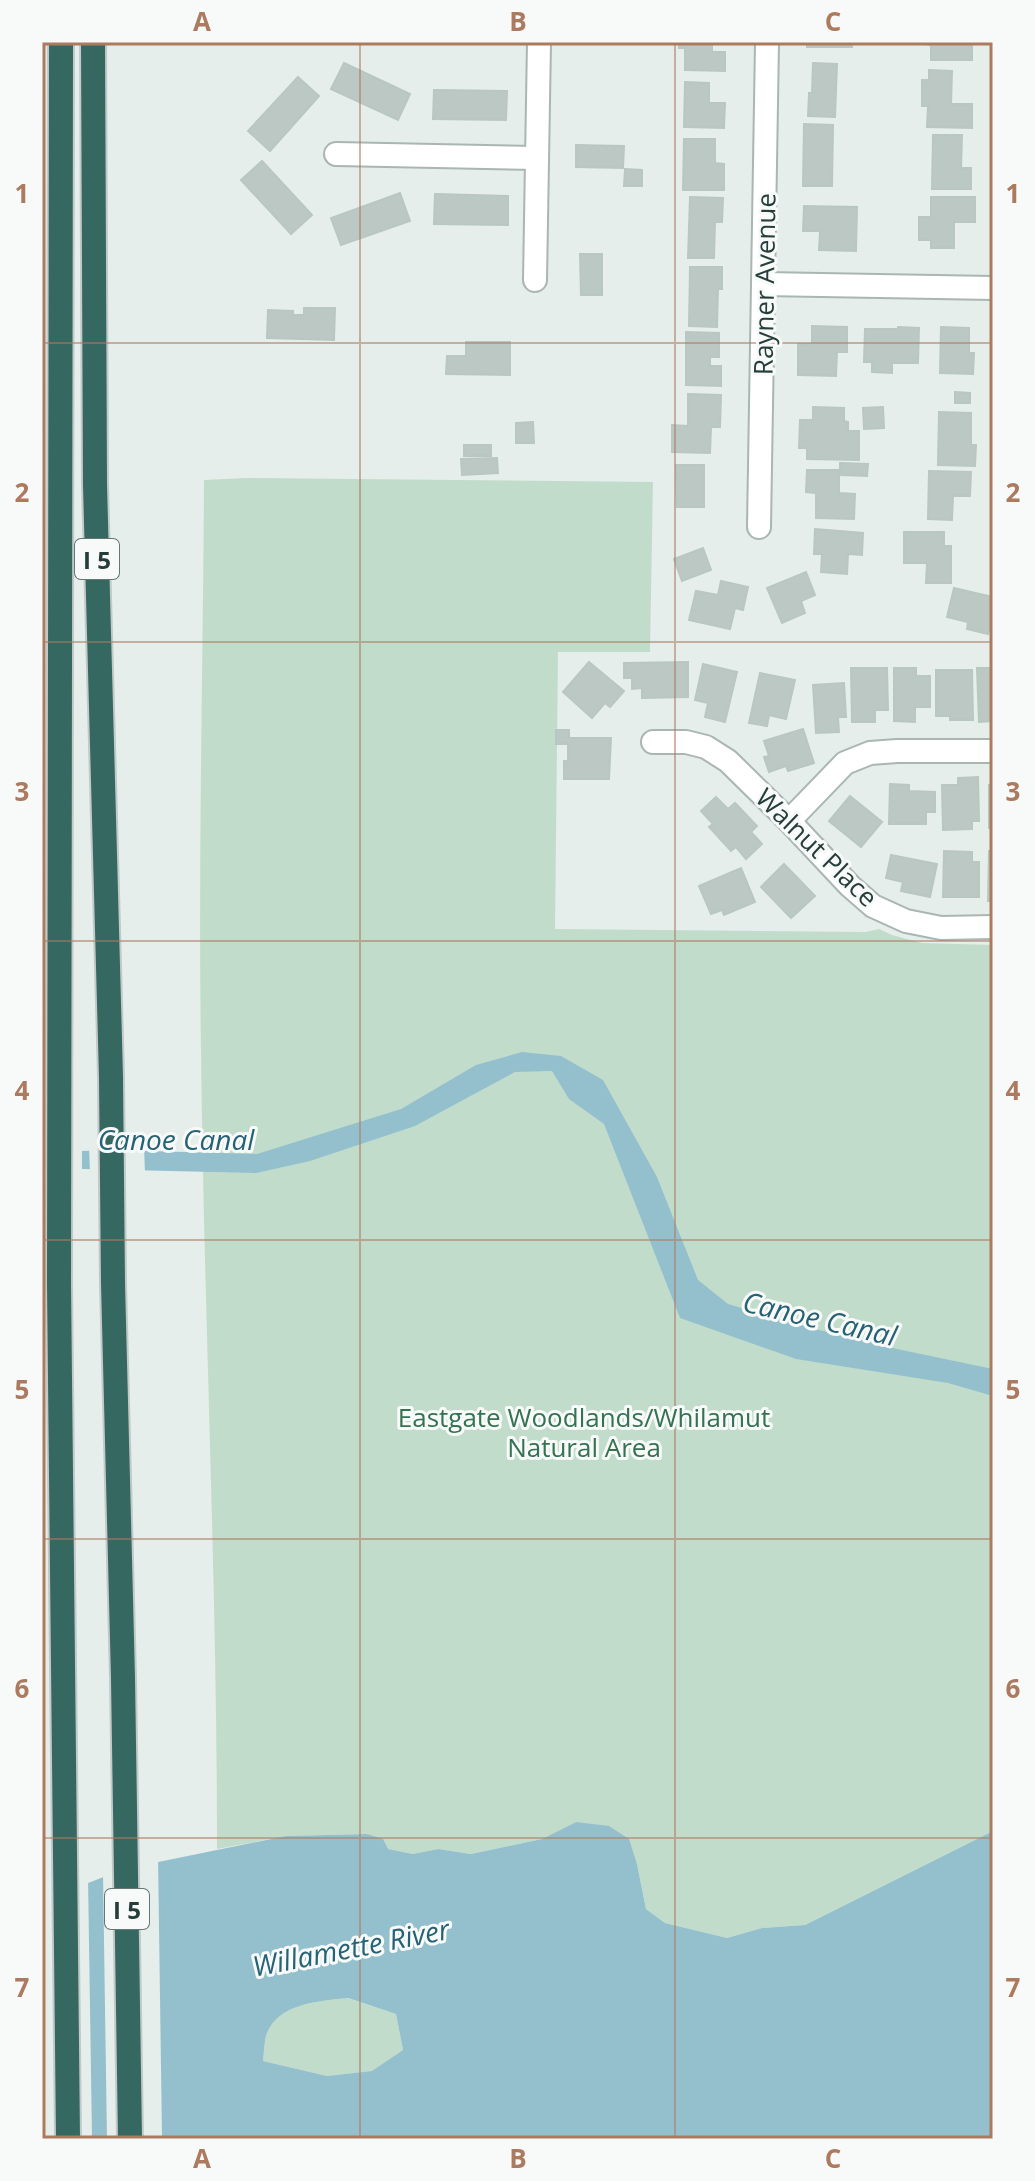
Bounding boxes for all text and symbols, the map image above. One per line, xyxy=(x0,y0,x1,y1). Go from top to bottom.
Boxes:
text: A xyxy=(193,3,211,39)
text: B xyxy=(509,3,527,39)
text: C xyxy=(825,3,841,39)
text: 1 xyxy=(15,175,29,211)
text: 1 xyxy=(1006,175,1020,211)
street label: Rayner Avenue xyxy=(744,193,784,375)
text: 2 xyxy=(15,474,30,510)
text: 2 xyxy=(1006,474,1021,510)
road number: I 5 xyxy=(75,539,119,579)
text: 3 xyxy=(15,773,29,809)
text: 3 xyxy=(1006,773,1020,809)
street label: Walnut Place xyxy=(748,780,886,914)
text: 4 xyxy=(15,1072,30,1108)
text: 4 xyxy=(1006,1072,1021,1108)
water label: Canoe Canal xyxy=(98,1120,255,1158)
water label: Canoe Canal xyxy=(739,1282,902,1354)
text: 5 xyxy=(15,1371,29,1407)
text: 5 xyxy=(1006,1371,1020,1407)
park label: Eastgate Woodlands/Whilamut Natural Area xyxy=(398,1399,770,1465)
text: 6 xyxy=(15,1670,30,1706)
text: 6 xyxy=(1006,1670,1021,1706)
road number: I 5 xyxy=(105,1889,149,1929)
water label: Willamette River xyxy=(249,1909,454,1985)
text: 7 xyxy=(15,1969,30,2005)
text: 7 xyxy=(1006,1969,1021,2005)
text: A xyxy=(193,2140,211,2176)
text: B xyxy=(509,2140,527,2176)
text: C xyxy=(825,2140,841,2176)

